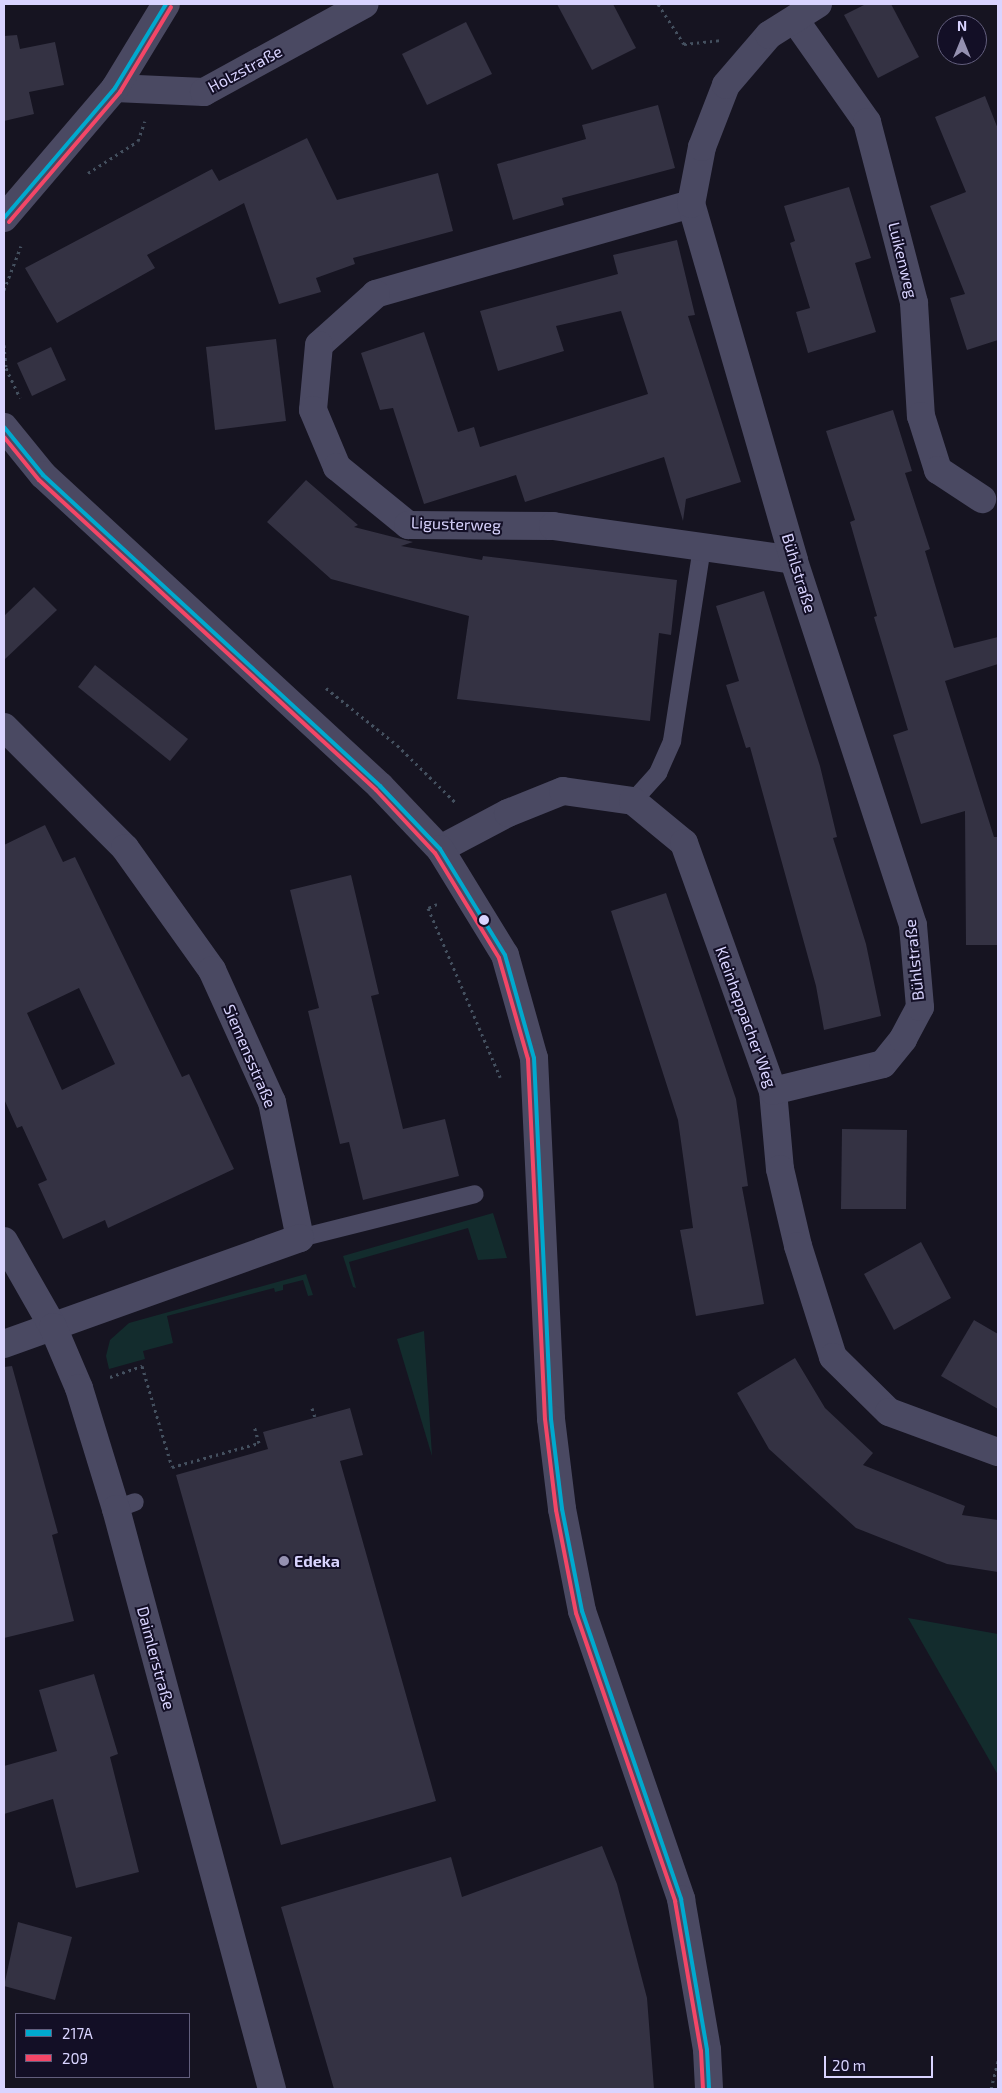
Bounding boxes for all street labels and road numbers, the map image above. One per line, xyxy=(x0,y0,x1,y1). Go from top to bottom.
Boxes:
street label: Holzstraße xyxy=(205,41,285,97)
street label: Luikenweg xyxy=(884,220,922,300)
street label: Ligusterweg xyxy=(411,513,501,535)
street label: Bühlstraße xyxy=(778,531,820,615)
street label: Bühlstraße xyxy=(900,918,928,1002)
street label: Kleinheppacher Weg xyxy=(711,944,781,1090)
street label: Siemensstraße xyxy=(220,1001,280,1111)
street label: Daimlerstraße xyxy=(133,1604,179,1712)

